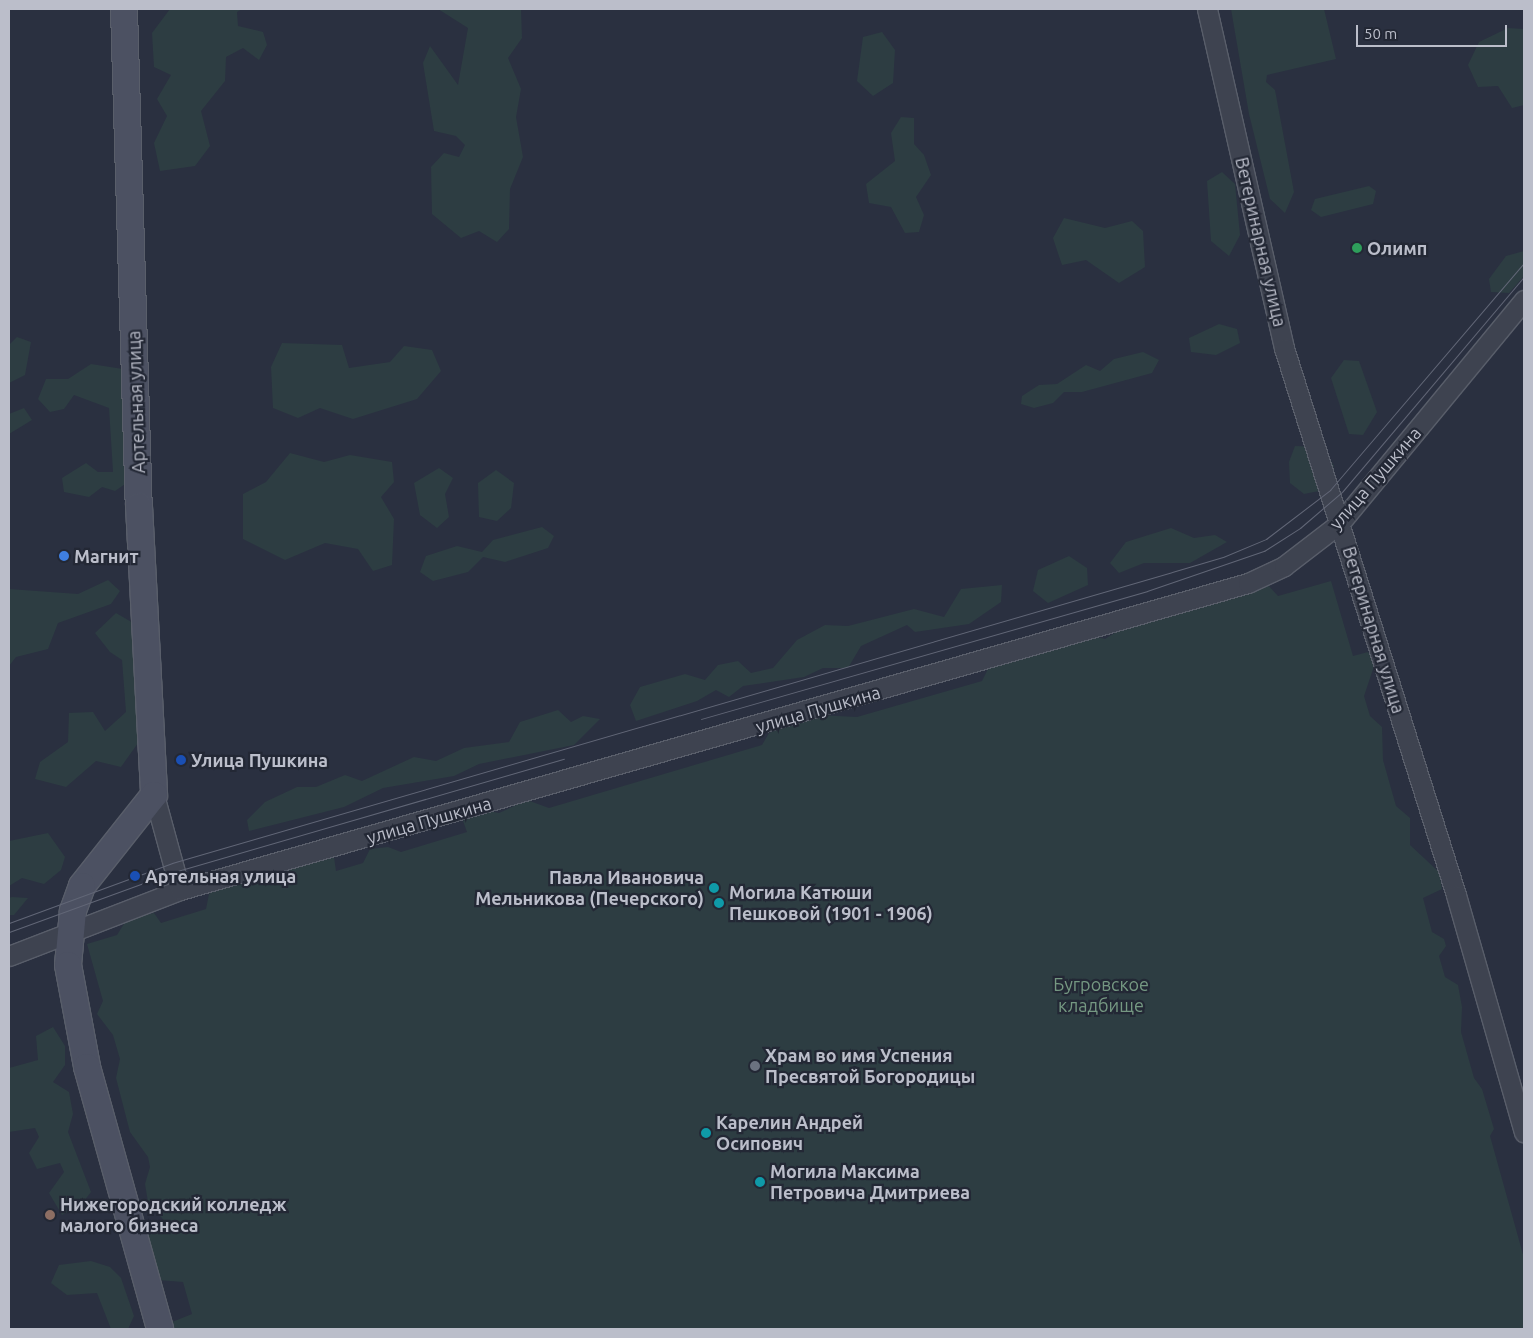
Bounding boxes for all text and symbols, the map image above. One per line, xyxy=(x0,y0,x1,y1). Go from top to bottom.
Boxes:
scale bar xyxy=(1358,15,1509,47)
text: 50 m xyxy=(1364,25,1397,42)
street label: Ветеринарная улица xyxy=(1231,155,1291,329)
place label: Олимп xyxy=(1367,237,1427,259)
marker: Олимп xyxy=(1351,242,1363,254)
street label: Артельная улица xyxy=(123,330,149,474)
street label: улица Пушкина xyxy=(1325,422,1425,534)
street label: Ветеринарная улица xyxy=(1338,544,1410,716)
place label: Магнит xyxy=(74,545,138,567)
marker: Магнит xyxy=(58,550,70,562)
street label: улица Пушкина xyxy=(753,681,883,737)
place label: Улица Пушкина xyxy=(191,749,328,771)
marker: Улица Пушкина xyxy=(175,754,187,766)
street label: улица Пушкина xyxy=(364,792,494,848)
place label: Артельная улица xyxy=(145,865,296,887)
place label: Павла Ивановича Мельникова (Печерского) xyxy=(475,867,704,910)
marker: Артельная улица xyxy=(129,870,141,882)
marker: Павла Ивановича Мельникова (Печерского) xyxy=(708,882,720,894)
place label: Могила Катюши Пешковой (1901 - 1906) xyxy=(729,882,933,924)
marker: Могила Катюши Пешковой (1901 - 1906) xyxy=(713,897,725,909)
park label: Бугровское кладбище xyxy=(1053,974,1149,1016)
place label: Храм во имя Успения Пресвятой Богородицы xyxy=(765,1045,975,1088)
marker: Храм во имя Успения Пресвятой Богородицы xyxy=(749,1060,761,1072)
place label: Карелин Андрей Осипович xyxy=(716,1112,863,1154)
marker: Карелин Андрей Осипович xyxy=(700,1127,712,1139)
place label: Могила Максима Петровича Дмитриева xyxy=(770,1161,970,1204)
marker: Могила Максима Петровича Дмитриева xyxy=(754,1176,766,1188)
place label: Нижегородский колледж малого бизнеса xyxy=(60,1194,287,1236)
marker: Нижегородский колледж малого бизнеса xyxy=(44,1209,56,1221)

